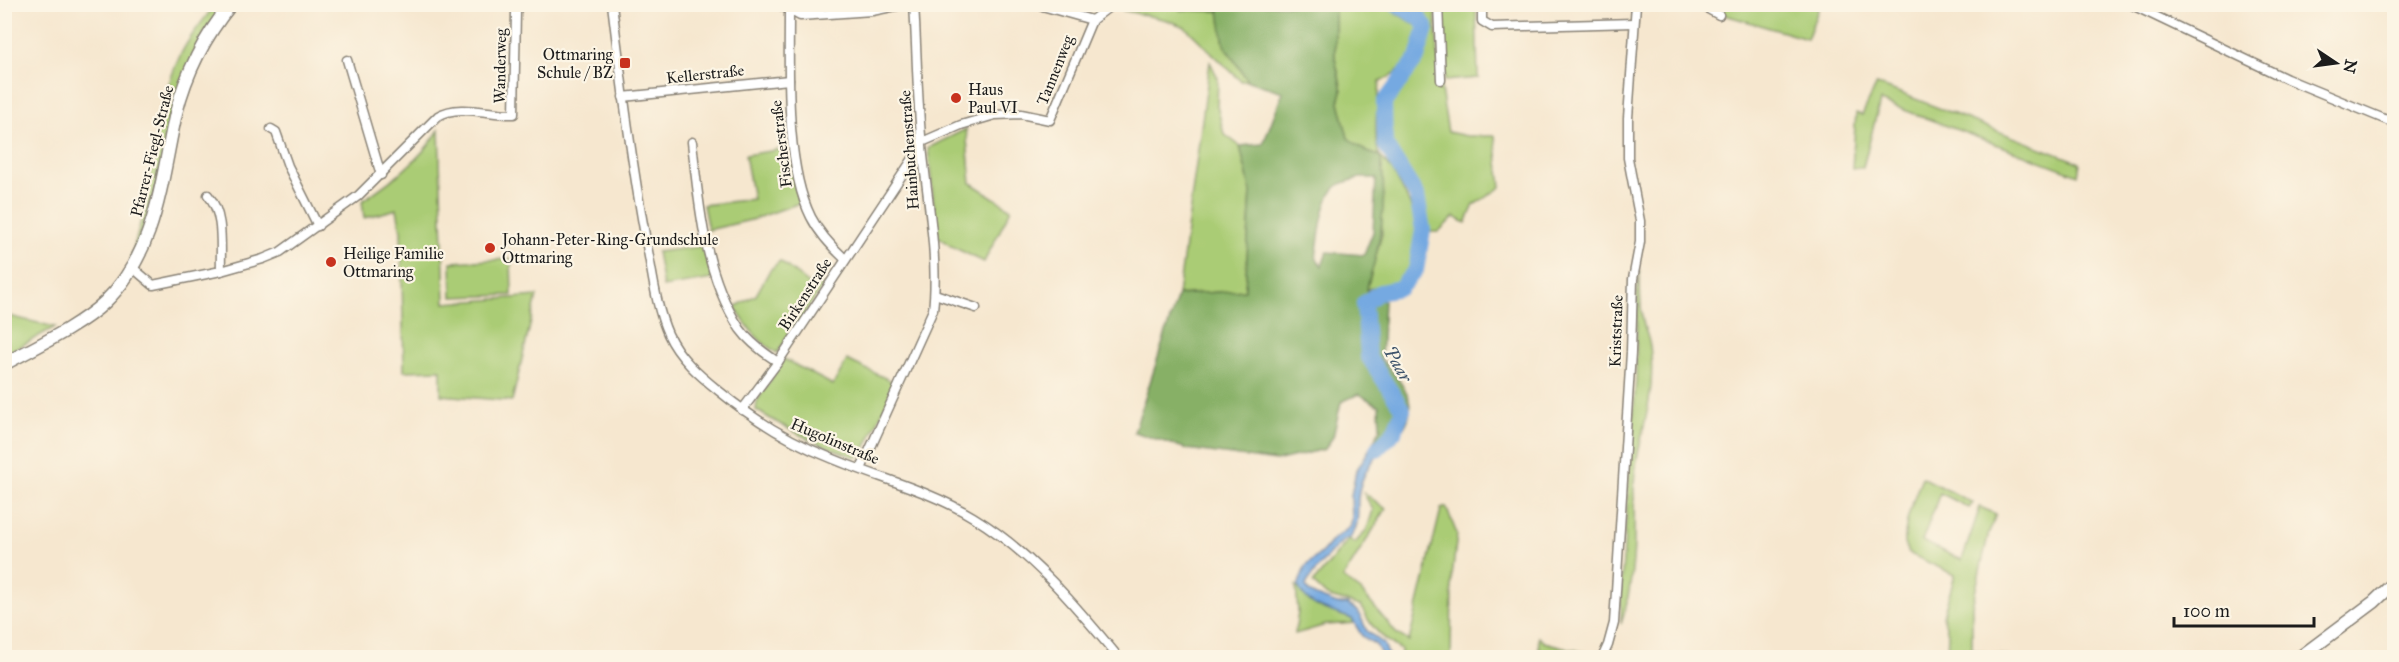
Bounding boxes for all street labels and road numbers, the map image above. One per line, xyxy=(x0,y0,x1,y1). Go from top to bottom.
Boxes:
street label: Wanderweg xyxy=(490,28,511,104)
street label: Tannenweg xyxy=(1032,32,1079,108)
street label: Kellerstraße xyxy=(665,60,745,88)
street label: Pfarrer-Fiegl-Straße xyxy=(126,83,179,219)
street label: Hainbuchenstraße xyxy=(895,89,923,211)
street label: Fischerstraße xyxy=(766,99,796,189)
street label: Birkenstraße xyxy=(775,254,836,334)
street label: Kriststraße xyxy=(1605,294,1627,368)
street label: Hugolinstraße xyxy=(787,414,882,469)

